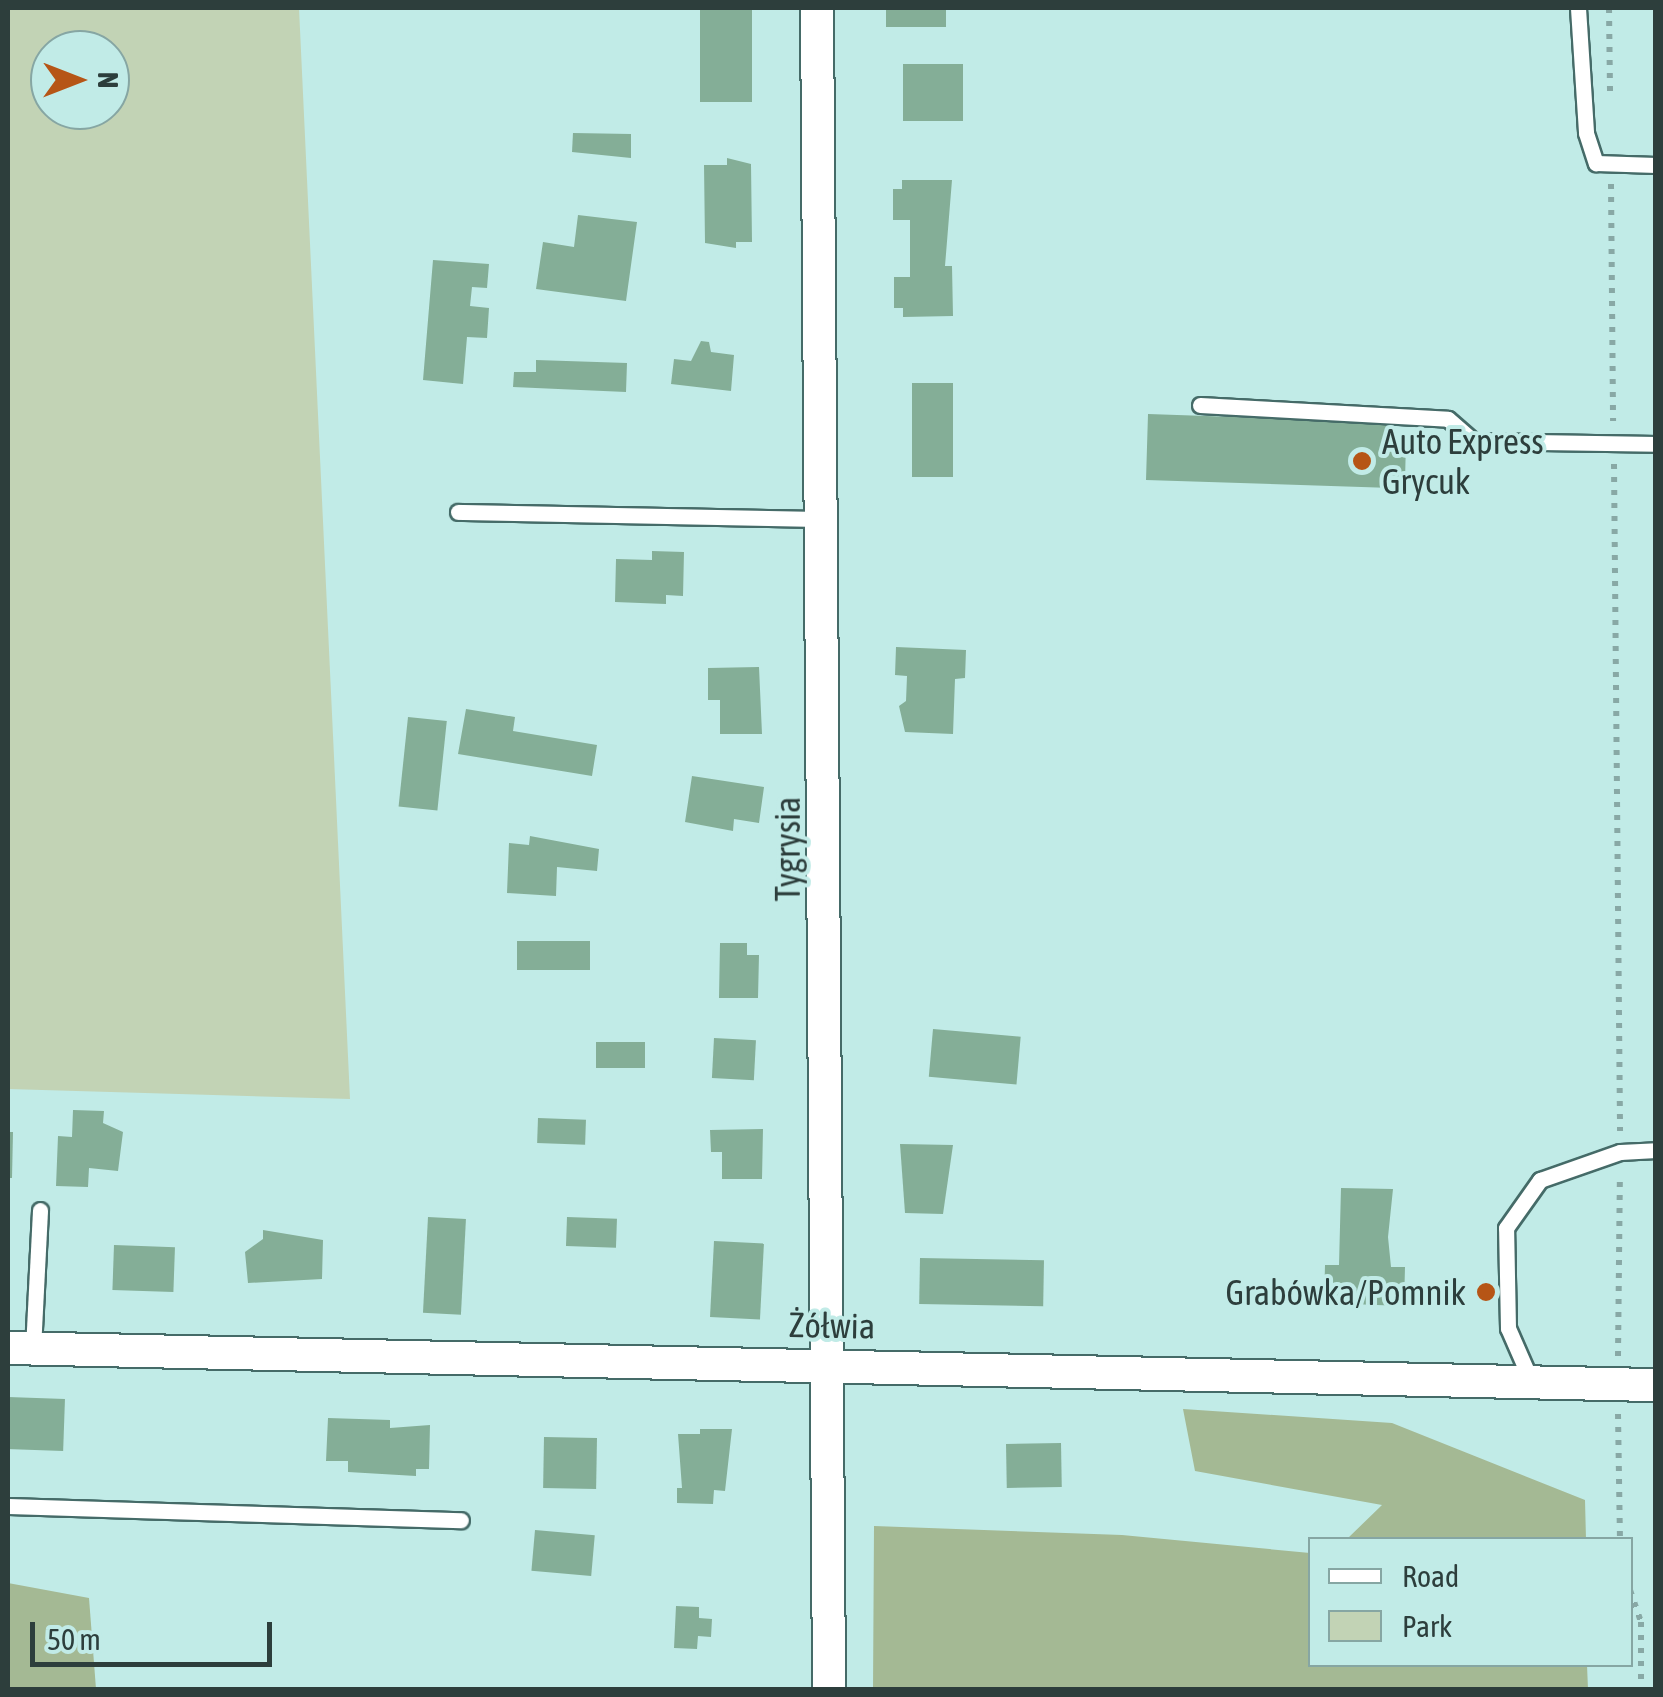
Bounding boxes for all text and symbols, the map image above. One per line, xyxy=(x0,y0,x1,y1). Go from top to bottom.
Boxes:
north arrow xyxy=(30,30,130,130)
text: N xyxy=(92,72,124,88)
place label: Auto Express Grycuk xyxy=(1382,420,1544,502)
marker: Auto Express Grycuk xyxy=(1351,450,1373,472)
street label: Tygrysia xyxy=(766,797,808,901)
place label: Grabówka/Pomnik xyxy=(1226,1271,1466,1313)
marker: Grabówka/Pomnik xyxy=(1475,1281,1497,1303)
street label: Żółwia xyxy=(788,1303,876,1347)
legend xyxy=(1308,1537,1633,1667)
text: Road xyxy=(1402,1559,1459,1593)
scale bar xyxy=(35,1602,278,1664)
text: Park xyxy=(1402,1609,1452,1643)
text: 50 m xyxy=(47,1622,101,1656)

